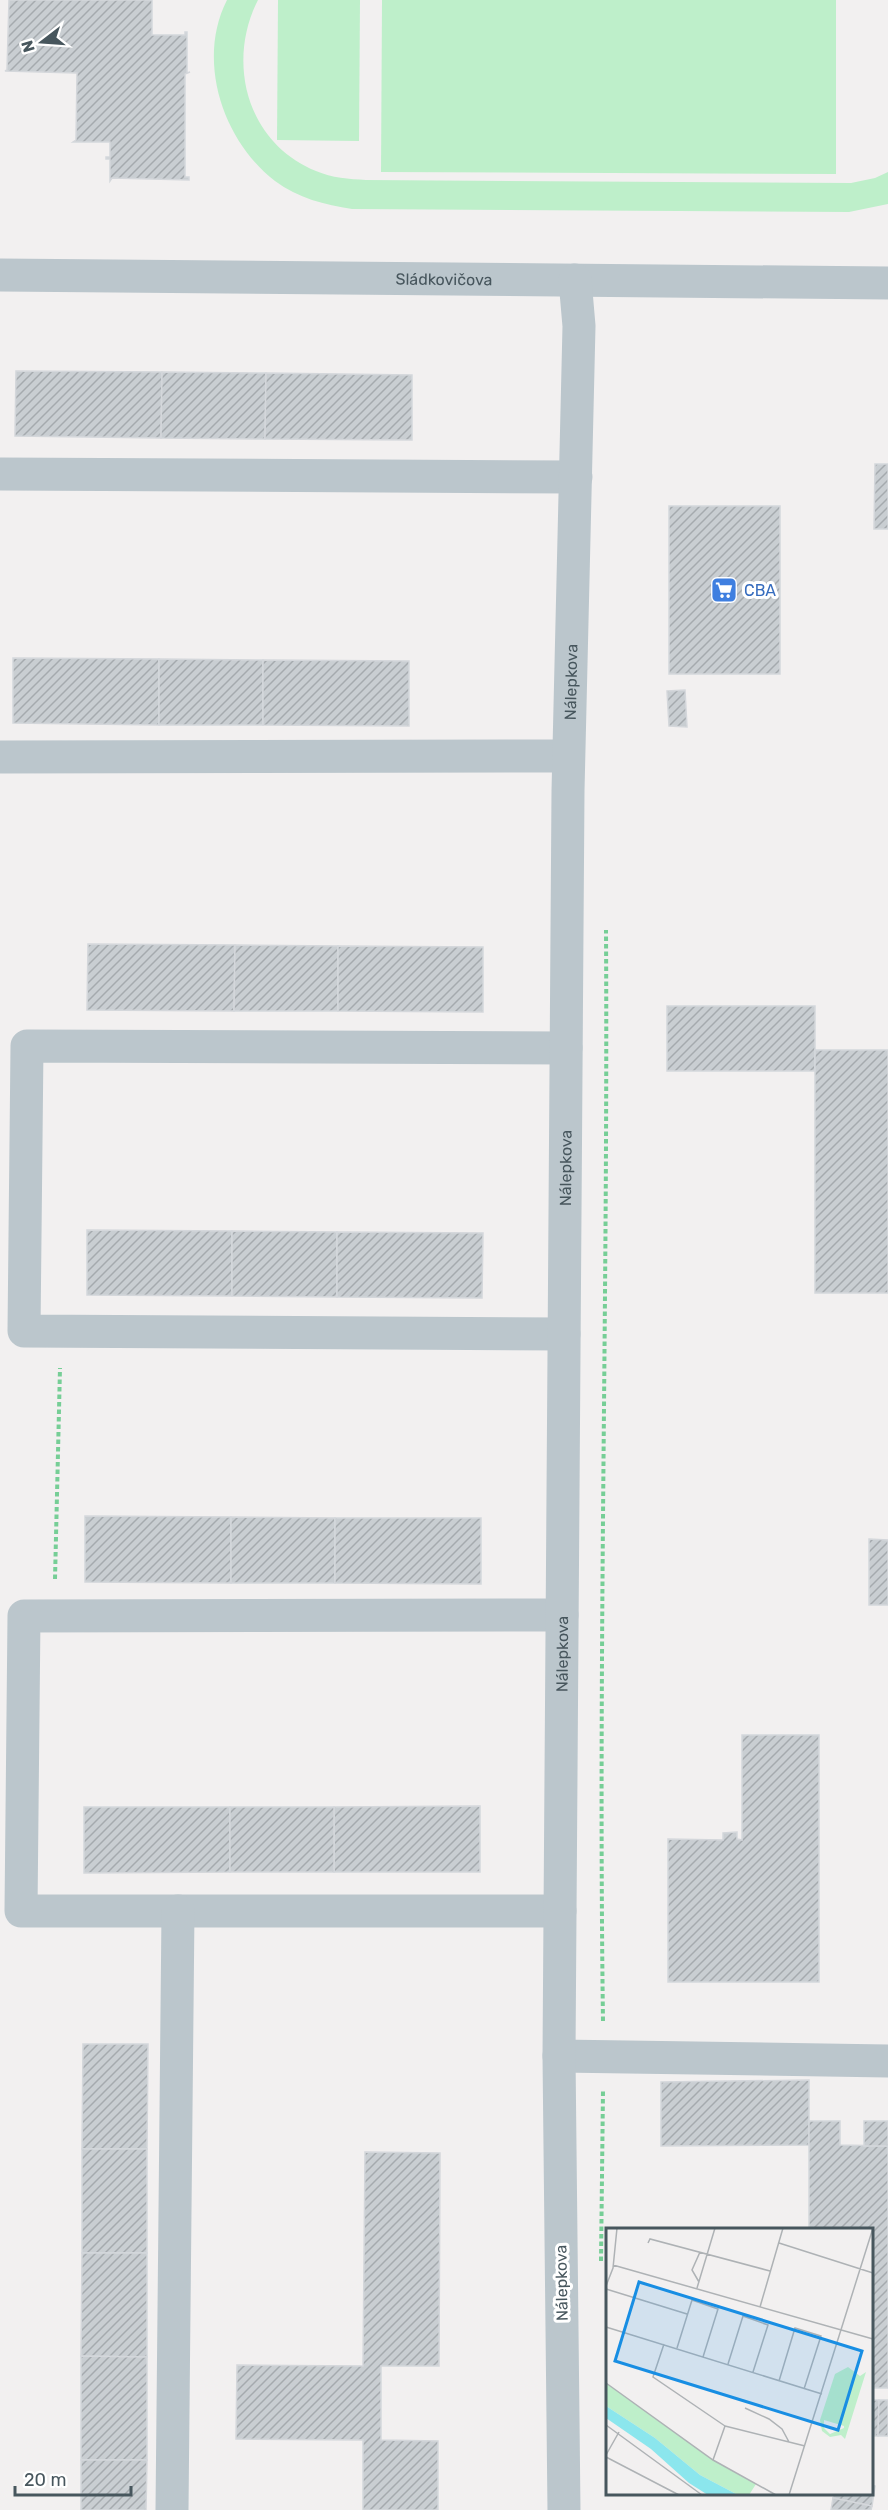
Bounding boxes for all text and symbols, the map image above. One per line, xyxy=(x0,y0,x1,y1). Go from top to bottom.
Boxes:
north arrow xyxy=(12,12,72,72)
text: N xyxy=(17,38,39,55)
street label: Sládkovičova xyxy=(395,270,492,289)
supermarket icon: CBA xyxy=(709,575,739,605)
place label: CBA xyxy=(744,581,776,600)
street label: Nálepkova xyxy=(561,644,581,721)
street label: Nálepkova xyxy=(556,1130,576,1206)
street label: Nálepkova xyxy=(553,1616,572,1692)
inset map xyxy=(606,2228,873,2495)
street label: Nálepkova xyxy=(551,2245,572,2321)
scale bar xyxy=(15,2459,130,2497)
text: 20 m xyxy=(24,2469,66,2491)

